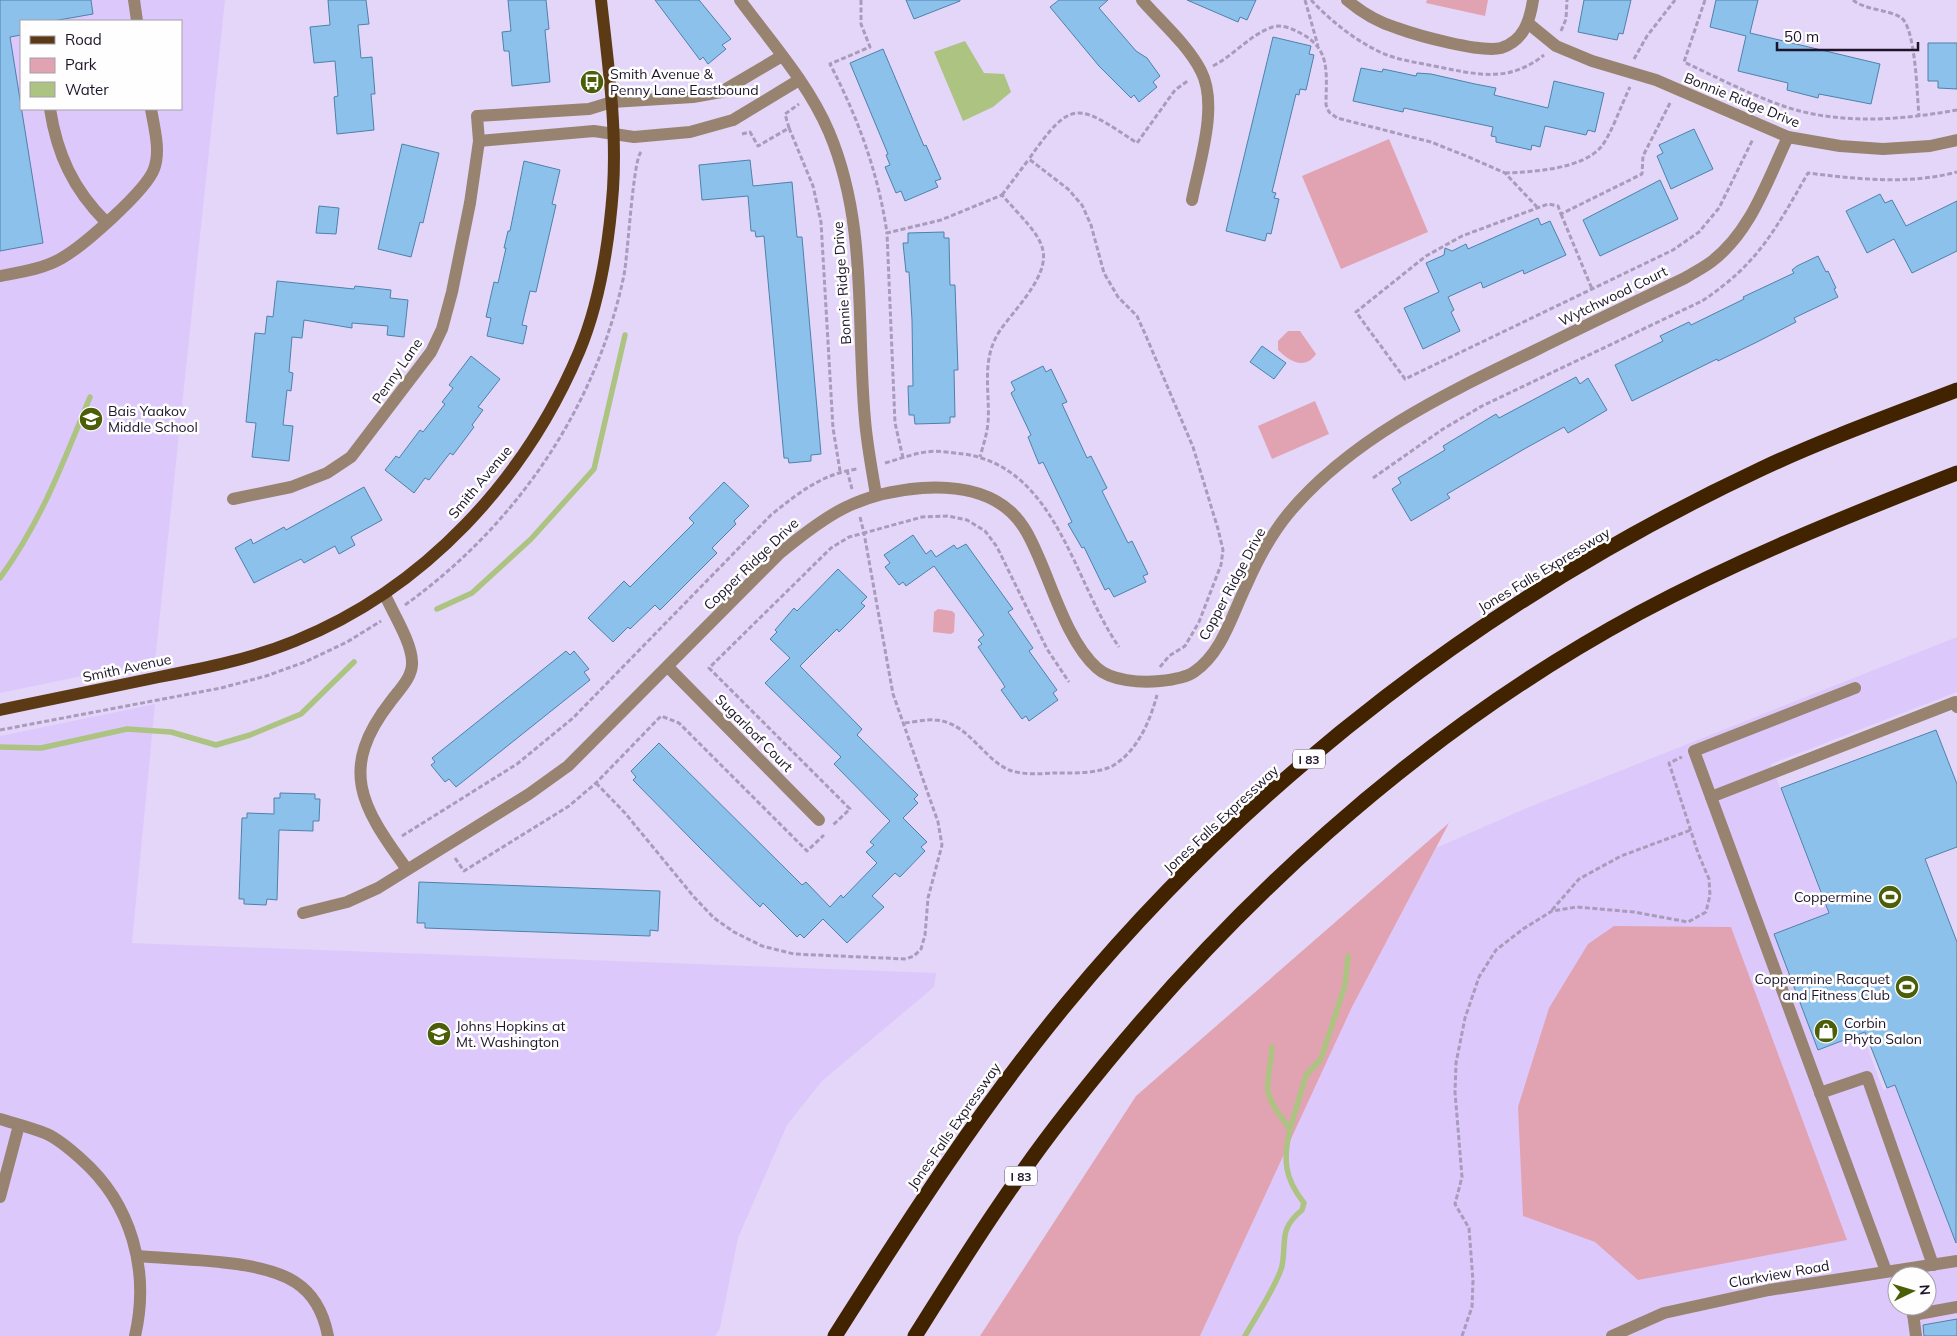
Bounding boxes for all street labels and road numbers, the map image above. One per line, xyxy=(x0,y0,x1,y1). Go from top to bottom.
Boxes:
street label: Bonnie Ridge Drive xyxy=(1681,69,1803,131)
street label: Bonnie Ridge Drive xyxy=(829,221,855,345)
street label: Wytchwood Court xyxy=(1556,262,1670,330)
street label: Penny Lane xyxy=(368,335,426,407)
street label: Smith Avenue xyxy=(444,442,516,522)
street label: Copper Ridge Drive xyxy=(700,514,802,614)
street label: Jones Falls Expressway xyxy=(1475,523,1614,616)
street label: Copper Ridge Drive xyxy=(1195,525,1269,643)
street label: Smith Avenue xyxy=(81,650,173,686)
street label: Sugarloaf Court xyxy=(711,690,797,776)
road number: I 83 xyxy=(1293,750,1325,769)
street label: Jones Falls Expressway xyxy=(1160,761,1283,877)
street label: Jones Falls Expressway xyxy=(903,1059,1005,1193)
road number: I 83 xyxy=(1005,1166,1037,1186)
street label: Clarkview Road xyxy=(1727,1256,1831,1292)

